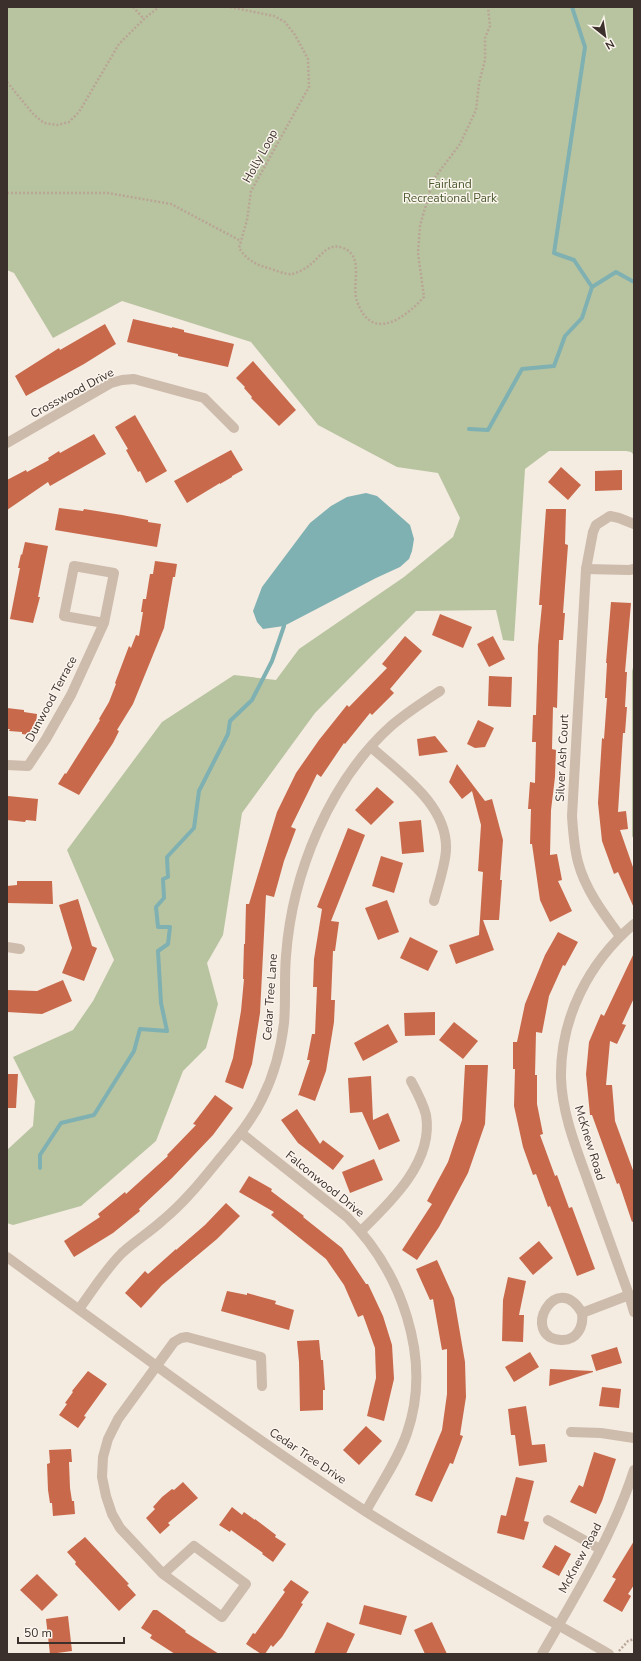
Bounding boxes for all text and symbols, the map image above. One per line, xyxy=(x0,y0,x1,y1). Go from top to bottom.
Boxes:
north arrow xyxy=(585,16,625,56)
text: N xyxy=(602,36,617,53)
street label: Holly Loop xyxy=(239,126,281,186)
park label: Fairland Recreational Park xyxy=(403,176,498,206)
street label: Crosswood Drive xyxy=(28,364,116,422)
street label: Dunwood Terrace xyxy=(22,653,80,745)
street label: Silver Ash Court xyxy=(552,713,572,802)
street label: Cedar Tree Lane xyxy=(259,953,281,1041)
street label: McKnew Road xyxy=(571,1104,609,1182)
street label: Falconwood Drive xyxy=(282,1147,368,1221)
street label: Cedar Tree Drive xyxy=(266,1424,350,1488)
street label: McKnew Road xyxy=(555,1520,605,1596)
scale bar xyxy=(18,1619,124,1645)
text: 50 m xyxy=(24,1625,52,1641)

